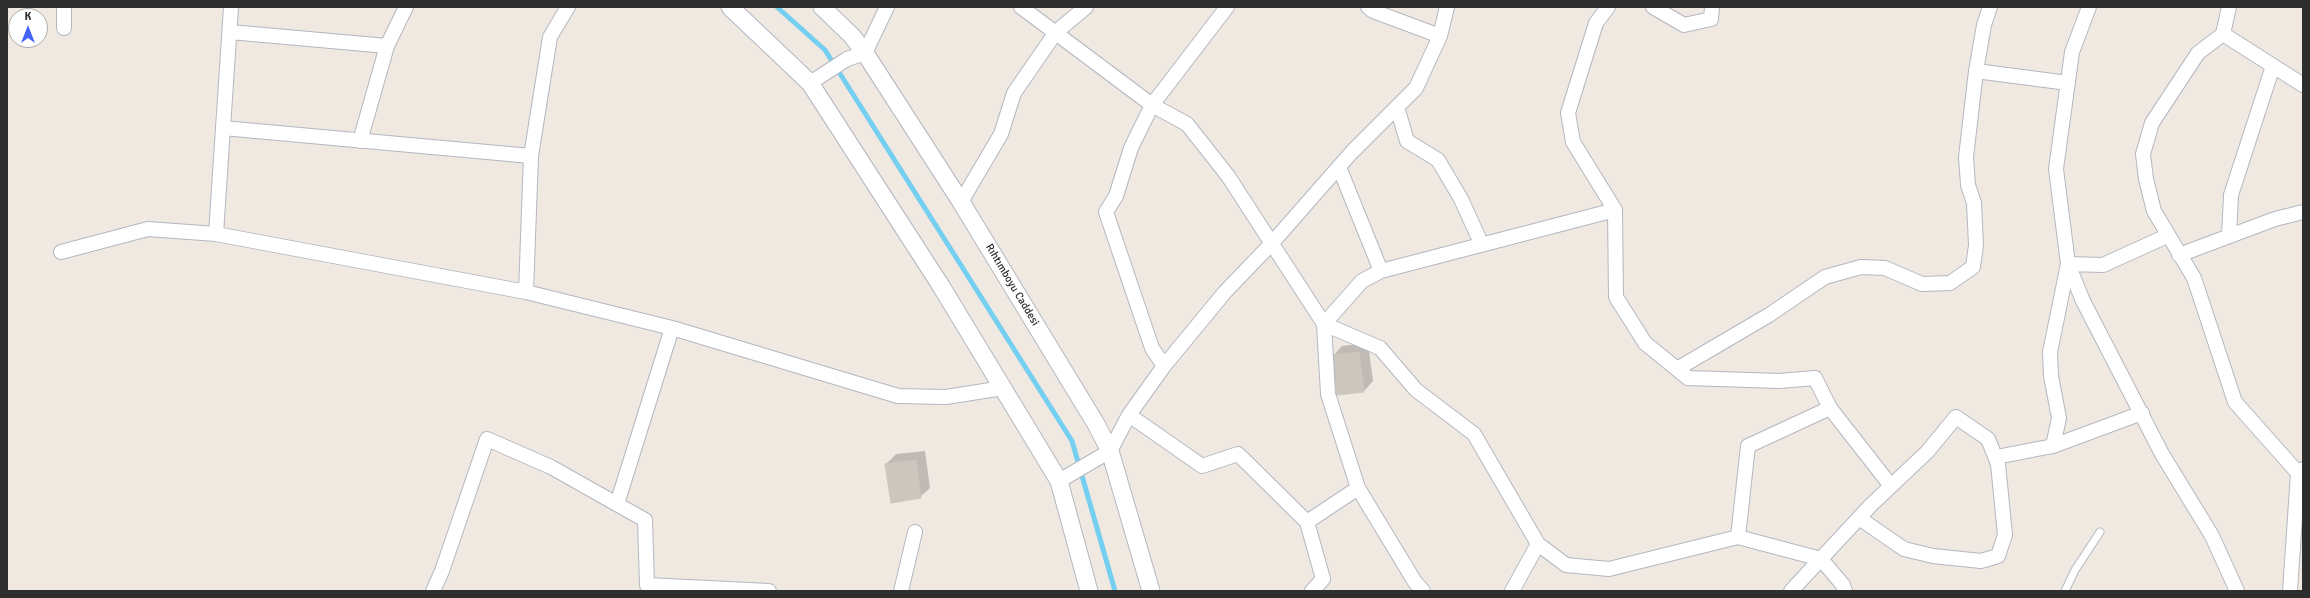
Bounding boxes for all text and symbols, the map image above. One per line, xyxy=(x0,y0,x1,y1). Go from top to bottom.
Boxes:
north arrow xyxy=(8,8,48,48)
text: K xyxy=(25,10,31,23)
street label: Rıhtımboyu Caddesi xyxy=(982,242,1042,328)

